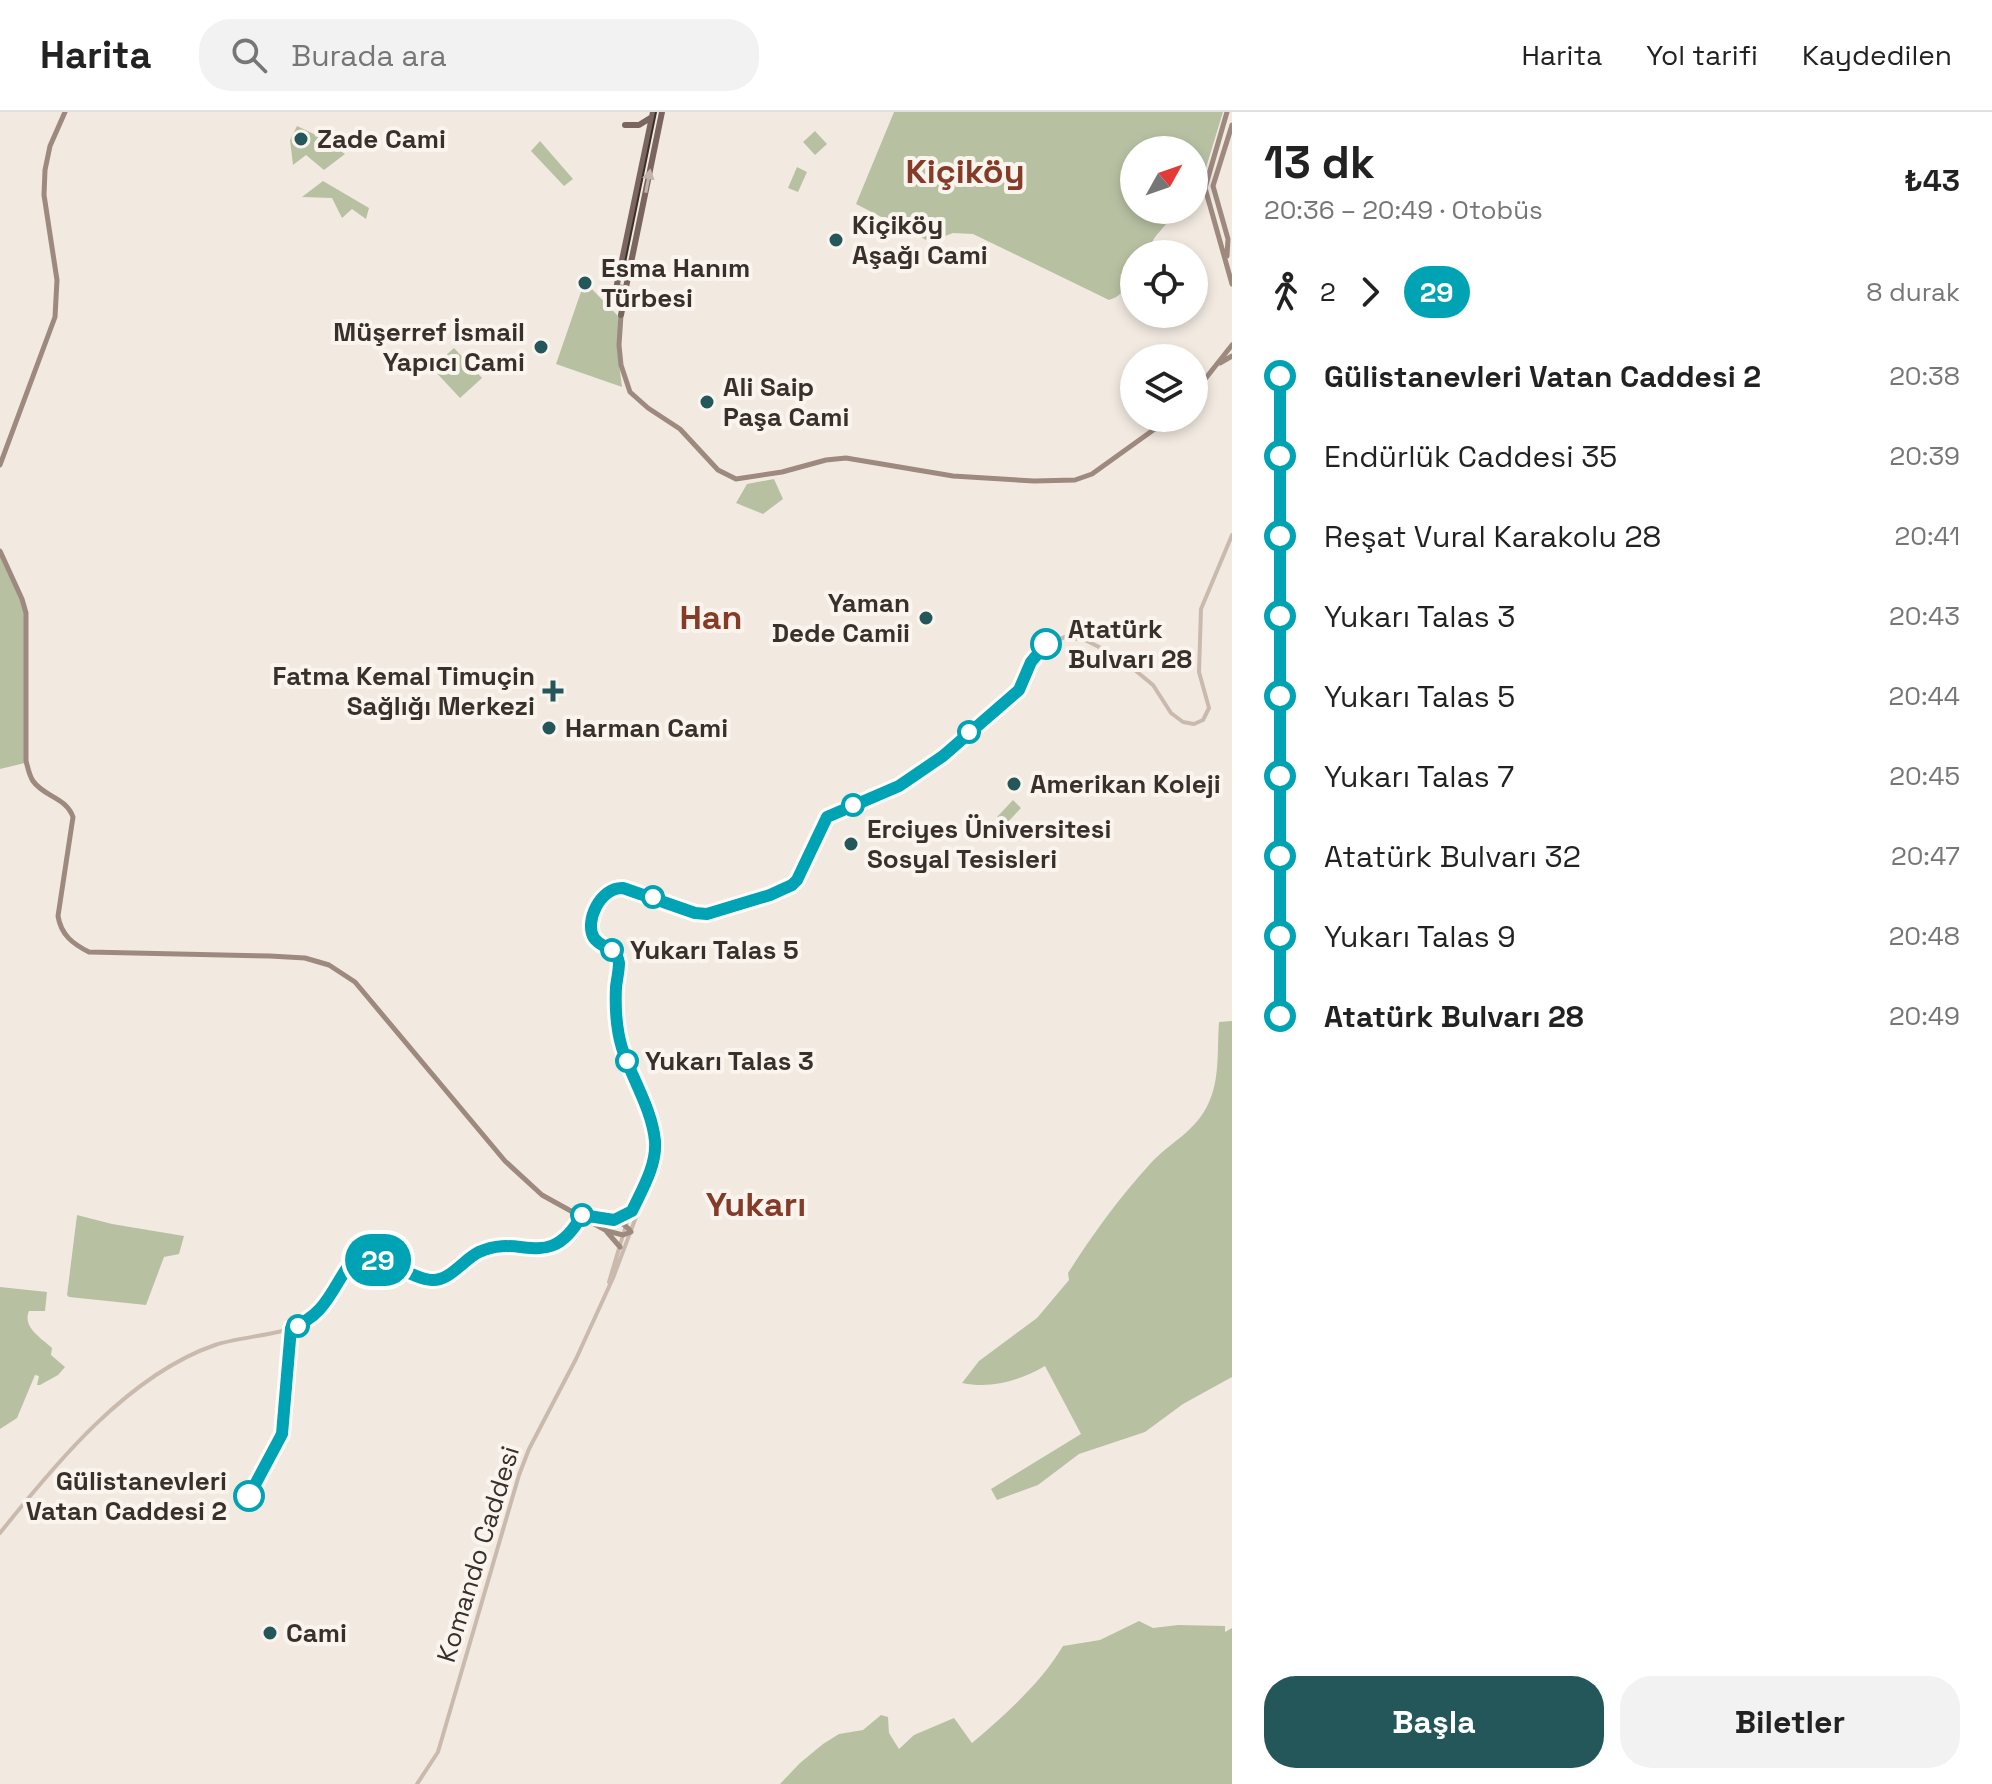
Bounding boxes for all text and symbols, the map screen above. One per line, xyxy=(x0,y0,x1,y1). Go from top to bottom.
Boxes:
search box xyxy=(199,19,759,91)
text: Harita xyxy=(40,31,151,79)
icon: search xyxy=(227,33,271,77)
text: Burada ara xyxy=(291,36,447,75)
text: Harita xyxy=(1522,37,1602,73)
text: Yol tarifi xyxy=(1646,37,1758,73)
text: Kaydedilen xyxy=(1802,37,1952,73)
place label: Zade Cami xyxy=(317,122,446,156)
marker: Zade Cami xyxy=(292,130,310,148)
text: 13 dk xyxy=(1264,135,1375,191)
north arrow xyxy=(1120,136,1208,224)
map controls xyxy=(1120,136,1208,432)
district label: Kiçiköy xyxy=(905,150,1025,193)
text: ₺43 xyxy=(1904,161,1960,200)
one-way arrow xyxy=(643,169,655,194)
text: 20:36 – 20:49 · Otobüs xyxy=(1264,193,1543,227)
place label: Kiçiköy Aşağı Cami xyxy=(852,208,988,272)
marker: Kiçiköy Aşağı Cami xyxy=(827,231,845,249)
button: locate xyxy=(1120,240,1208,328)
place label: Esma Hanım Türbesi xyxy=(601,251,750,315)
icon: walk xyxy=(1264,270,1308,314)
icon: forward xyxy=(1348,270,1392,314)
marker: Esma Hanım Türbesi xyxy=(576,274,594,292)
text: 29 xyxy=(1420,274,1454,310)
text: 2 xyxy=(1320,275,1336,309)
text: 8 durak xyxy=(1866,275,1960,309)
place label: Müşerref İsmail Yapıcı Cami xyxy=(333,315,525,379)
marker: Müşerref İsmail Yapıcı Cami xyxy=(532,338,550,356)
button: layers xyxy=(1120,344,1208,432)
text: Gülistanevleri Vatan Caddesi 2 xyxy=(1324,357,1761,396)
text: 20:38 xyxy=(1889,359,1960,393)
place label: Ali Saip Paşa Cami xyxy=(723,370,849,434)
marker: Ali Saip Paşa Cami xyxy=(698,393,716,411)
text: Endürlük Caddesi 35 xyxy=(1324,437,1617,476)
text: 20:39 xyxy=(1889,439,1960,473)
text: Reşat Vural Karakolu 28 xyxy=(1324,517,1661,556)
text: 20:41 xyxy=(1895,519,1960,553)
place label: Yaman Dede Camii xyxy=(772,586,910,650)
district label: Han xyxy=(680,596,742,639)
text: Yukarı Talas 3 xyxy=(1324,597,1515,636)
text: 20:43 xyxy=(1889,599,1960,633)
marker: Yaman Dede Camii xyxy=(917,609,935,627)
place label: Atatürk Bulvarı 28 xyxy=(1068,612,1192,676)
marker: Atatürk Bulvarı 28 xyxy=(1031,629,1061,659)
place label: Fatma Kemal Timuçin Sağlığı Merkezi xyxy=(273,659,535,723)
text: Yukarı Talas 5 xyxy=(1324,677,1515,716)
text: 20:44 xyxy=(1889,679,1960,713)
marker: Fatma Kemal Timuçin Sağlığı Merkezi xyxy=(542,680,564,702)
place label: Harman Cami xyxy=(565,711,728,745)
marker: Harman Cami xyxy=(540,719,558,737)
unlabelled marker xyxy=(958,721,980,743)
text: Yukarı Talas 7 xyxy=(1324,757,1514,796)
text: 20:45 xyxy=(1889,759,1960,793)
place label: Amerikan Koleji xyxy=(1030,767,1221,801)
marker: Amerikan Koleji xyxy=(1005,775,1023,793)
unlabelled marker xyxy=(842,794,864,816)
place label: Erciyes Üniversitesi Sosyal Tesisleri xyxy=(867,812,1111,876)
marker: Erciyes Üniversitesi Sosyal Tesisleri xyxy=(842,835,860,853)
text: Atatürk Bulvarı 32 xyxy=(1324,837,1581,876)
text: 20:47 xyxy=(1891,839,1960,873)
unlabelled marker xyxy=(642,886,664,908)
text: Yukarı Talas 9 xyxy=(1324,917,1516,956)
text: 20:48 xyxy=(1889,919,1960,953)
place label: Yukarı Talas 5 xyxy=(630,933,798,967)
marker: Yukarı Talas 5 xyxy=(601,939,623,961)
text: Atatürk Bulvarı 28 xyxy=(1324,997,1584,1036)
text: 20:49 xyxy=(1889,999,1960,1033)
place label: Yukarı Talas 3 xyxy=(645,1044,814,1078)
marker: Yukarı Talas 3 xyxy=(616,1050,638,1072)
district label: Yukarı xyxy=(706,1183,806,1226)
unlabelled marker xyxy=(571,1204,593,1226)
line badge: 29 xyxy=(342,1234,414,1286)
text: 29 xyxy=(361,1242,395,1278)
unlabelled marker xyxy=(287,1315,309,1337)
street label: Komando Caddesi xyxy=(429,1442,527,1666)
place label: Gülistanevleri Vatan Caddesi 2 xyxy=(26,1464,227,1528)
marker: Gülistanevleri Vatan Caddesi 2 xyxy=(234,1481,264,1511)
place label: Cami xyxy=(286,1616,347,1650)
marker: Cami xyxy=(261,1624,279,1642)
button: Başla xyxy=(1264,1676,1604,1768)
button: Biletler xyxy=(1620,1676,1960,1768)

